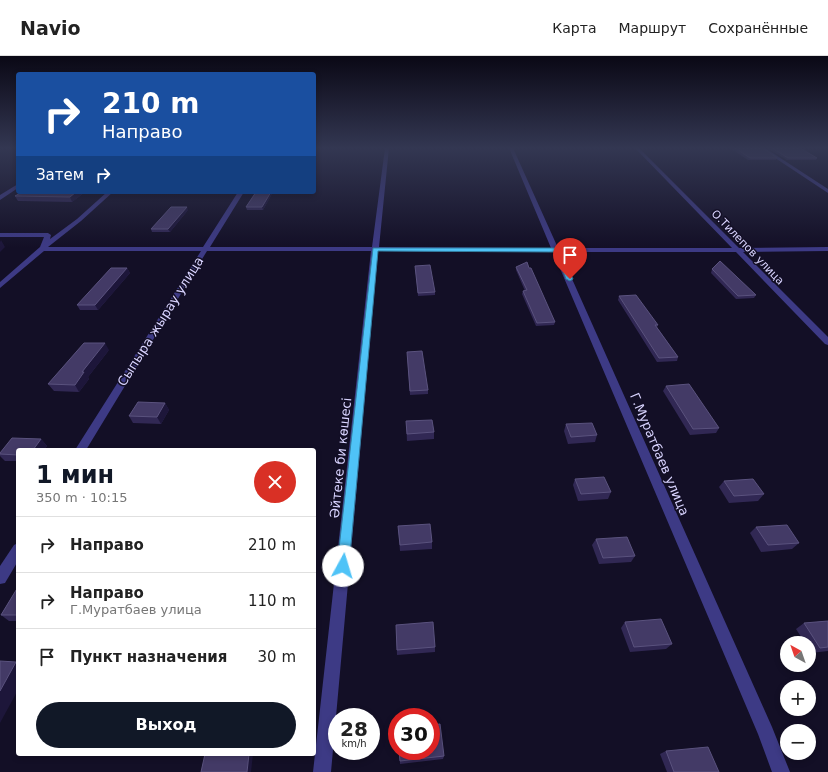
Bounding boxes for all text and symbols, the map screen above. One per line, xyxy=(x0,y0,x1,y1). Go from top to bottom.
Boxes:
text: Navio xyxy=(20,17,81,39)
text: Карта xyxy=(552,20,596,36)
text: Маршрут xyxy=(618,20,686,36)
text: Сохранённые xyxy=(708,20,808,36)
text: 210 m xyxy=(102,87,199,120)
icon: right xyxy=(36,88,88,140)
text: Направо xyxy=(102,121,182,142)
icon: right xyxy=(92,164,114,186)
text: Затем xyxy=(36,166,84,184)
street label: О.Тилепов улица xyxy=(709,207,787,287)
pin xyxy=(553,238,587,279)
icon: arrive xyxy=(559,244,581,266)
street label: Сыпыра жырау улица xyxy=(114,254,206,389)
street label: Г.Муратбаев улица xyxy=(627,391,692,518)
street label: Әйтеке би көшесі xyxy=(327,397,354,519)
text: 1 мин xyxy=(36,461,114,489)
button: close xyxy=(254,461,296,503)
text: 350 m · 10:15 xyxy=(36,490,127,505)
icon: right xyxy=(36,534,58,556)
text: Направо xyxy=(70,536,144,554)
text: 210 m xyxy=(248,536,296,554)
position arrow xyxy=(322,545,364,587)
text: Направо xyxy=(70,584,144,602)
icon: right xyxy=(36,590,58,612)
text: 110 m xyxy=(248,592,296,610)
text: Г.Муратбаев улица xyxy=(70,602,202,617)
north arrow xyxy=(780,636,816,672)
map controls xyxy=(780,636,816,760)
icon: arrive xyxy=(36,646,58,668)
text: Пункт назначения xyxy=(70,648,227,666)
text: 30 m xyxy=(258,648,296,666)
button: + xyxy=(780,680,816,716)
button: Выход xyxy=(36,702,296,748)
speed limit sign: 30 xyxy=(388,708,440,760)
text: 28 xyxy=(340,717,368,741)
button: − xyxy=(780,724,816,760)
text: km/h xyxy=(341,738,367,749)

